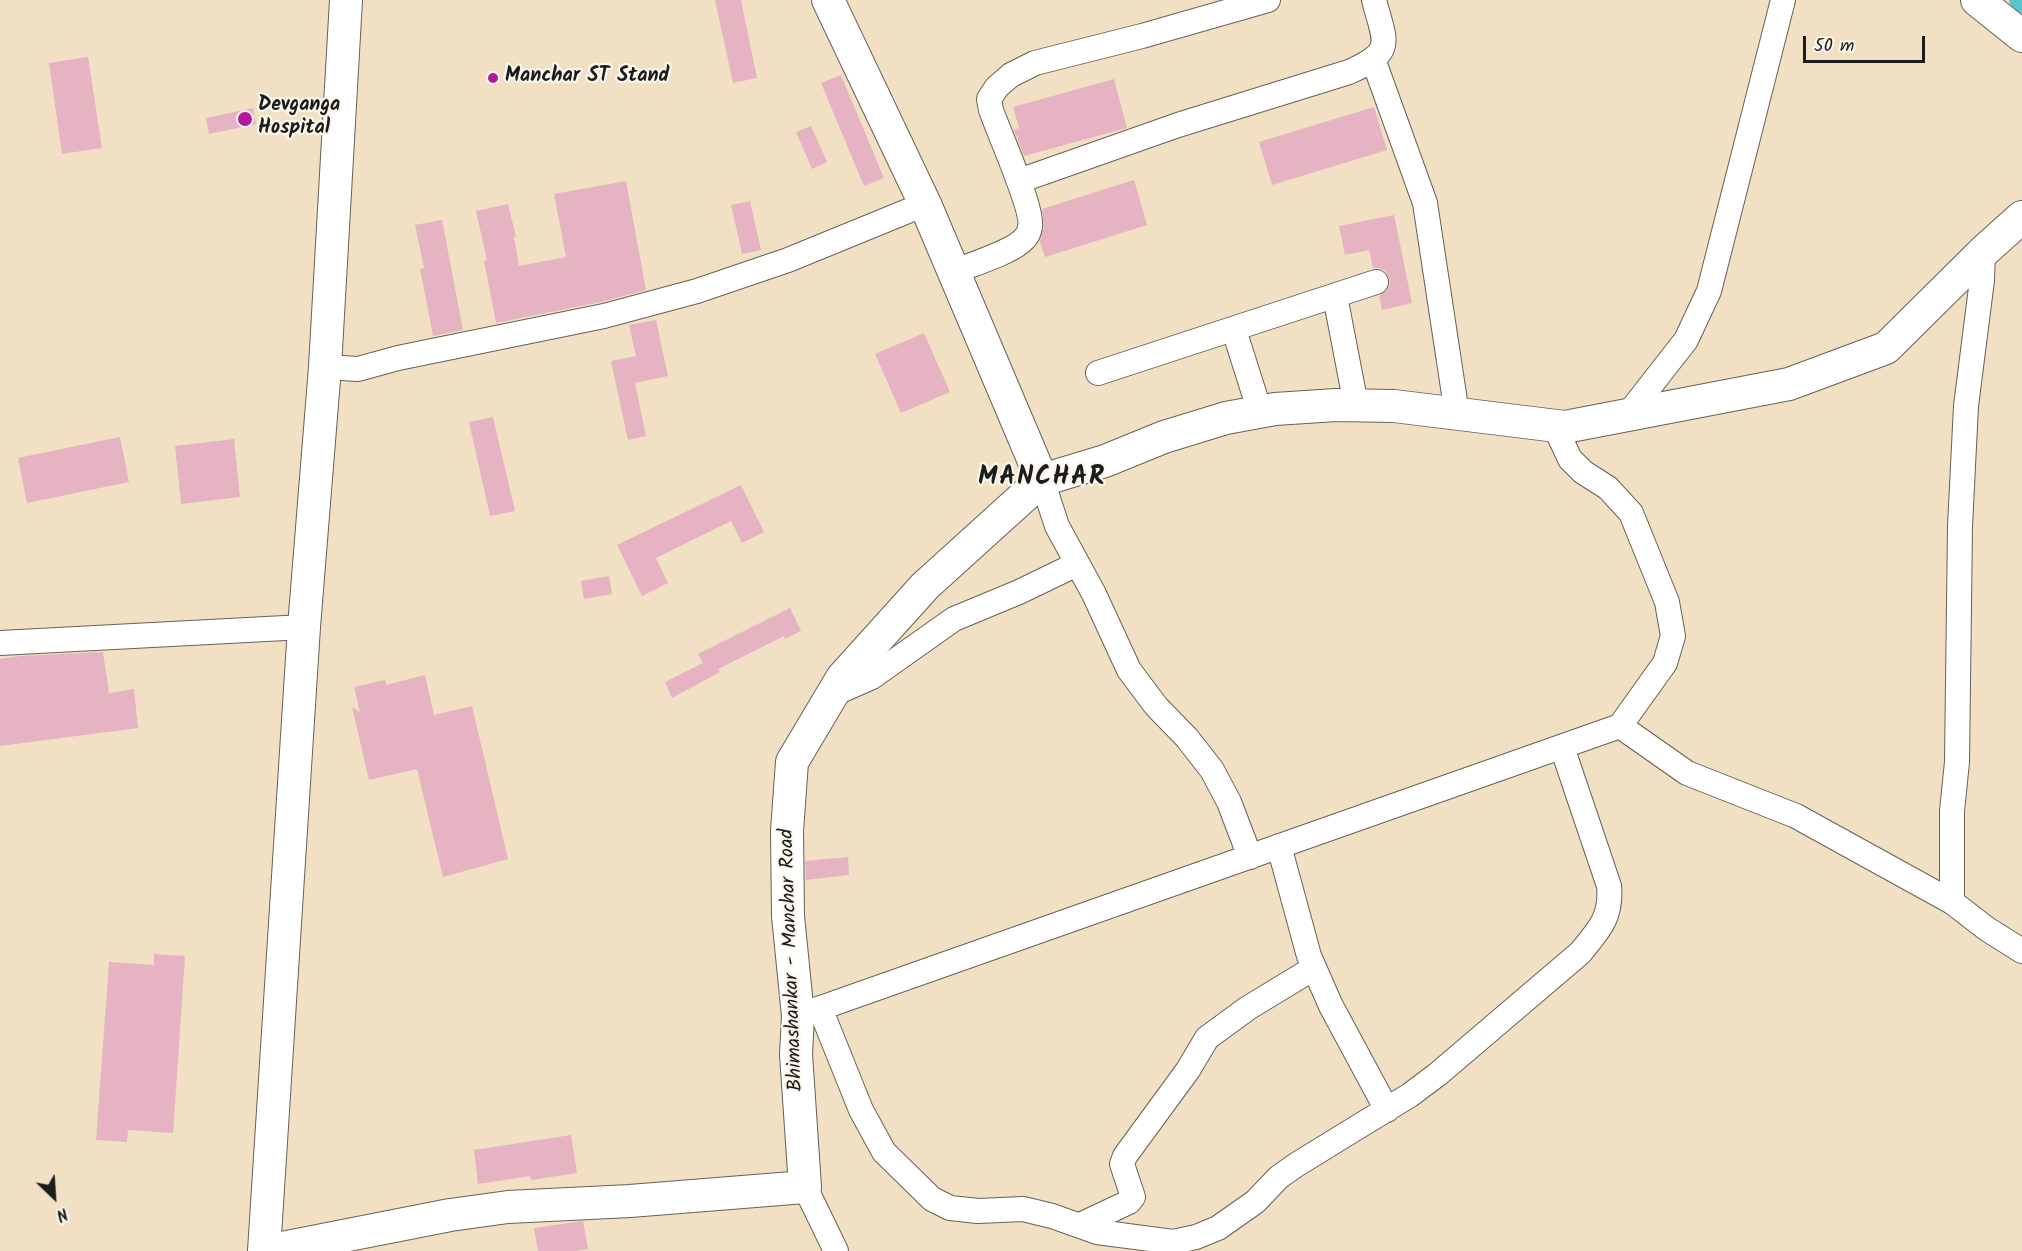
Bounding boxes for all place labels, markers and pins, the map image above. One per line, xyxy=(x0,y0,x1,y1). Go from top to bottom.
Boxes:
place label: Manchar ST Stand xyxy=(505,66,669,90)
marker: Manchar ST Stand xyxy=(486,71,500,85)
place label: Devganga Hospital xyxy=(258,95,340,142)
marker: Devganga Hospital xyxy=(236,110,254,128)

